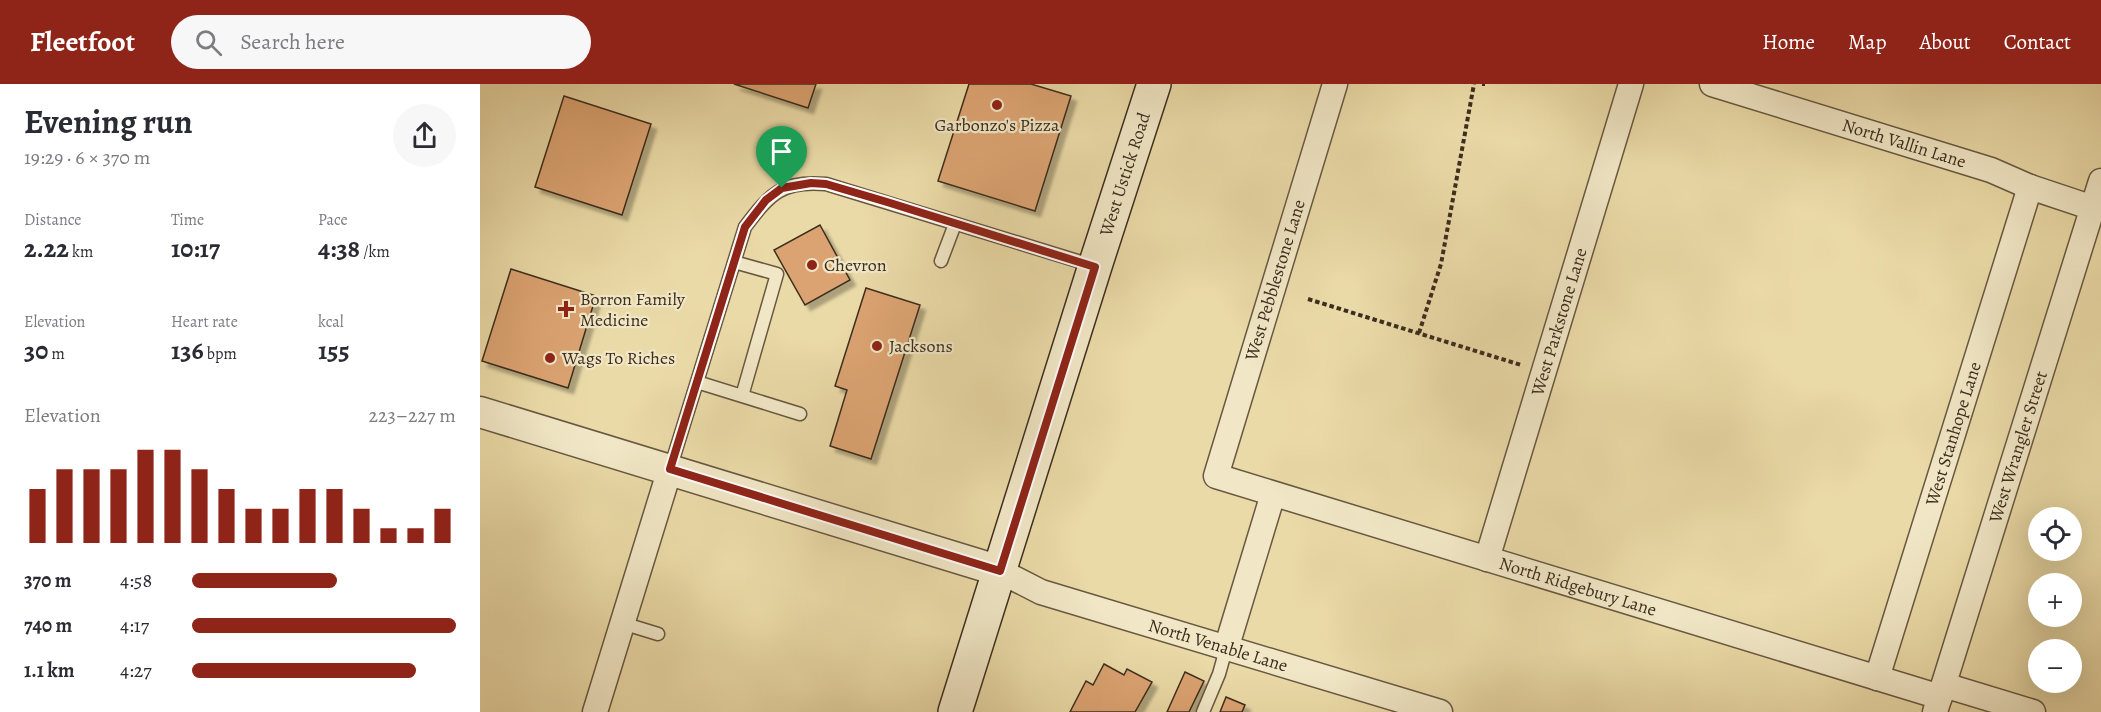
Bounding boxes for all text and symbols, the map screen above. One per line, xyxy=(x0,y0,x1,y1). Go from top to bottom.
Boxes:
search box xyxy=(171,15,591,69)
text: Fleetfoot xyxy=(30,23,135,61)
icon: search xyxy=(192,26,225,59)
text: Search here xyxy=(240,27,345,57)
text: Home xyxy=(1762,28,1815,56)
text: Map xyxy=(1848,28,1886,56)
text: About xyxy=(1919,28,1971,56)
text: Contact xyxy=(2004,28,2071,56)
marker: Garbonzo's Pizza xyxy=(990,98,1004,112)
text: Evening run xyxy=(24,99,193,144)
button: share xyxy=(393,104,456,167)
street label: West Ustick Road xyxy=(1093,109,1156,240)
place label: Garbonzo's Pizza xyxy=(935,113,1060,137)
street label: North Vallin Lane xyxy=(1839,113,1969,174)
pin xyxy=(756,126,807,188)
icon: arrive xyxy=(765,135,798,168)
text: 19:29 · 6 × 370 m xyxy=(24,144,150,171)
street label: West Pebblestone Lane xyxy=(1239,197,1311,364)
text: Distance xyxy=(24,209,81,231)
text: Time xyxy=(171,209,204,231)
text: Pace xyxy=(318,209,348,231)
text: 2.22 xyxy=(24,231,69,266)
text: 10:17 xyxy=(171,231,220,266)
text: 4:38 xyxy=(318,231,360,266)
text: km xyxy=(69,241,93,263)
text: /km xyxy=(360,241,390,263)
street label: West Parkstone Lane xyxy=(1525,245,1593,399)
place label: Chevron xyxy=(824,253,887,277)
marker: Chevron xyxy=(805,258,819,272)
place label: Borron Family Medicine xyxy=(580,287,686,332)
marker: Borron Family Medicine xyxy=(557,300,575,318)
text: Elevation xyxy=(24,311,85,333)
text: Heart rate xyxy=(171,311,238,333)
text: kcal xyxy=(318,311,344,333)
text: 30 xyxy=(24,333,48,368)
text: 136 xyxy=(171,333,204,368)
text: 155 xyxy=(318,333,350,368)
place label: Jacksons xyxy=(889,334,953,358)
marker: Jacksons xyxy=(870,339,884,353)
text: m xyxy=(48,343,65,365)
text: bpm xyxy=(204,343,237,365)
place label: Wags To Riches xyxy=(561,346,675,370)
marker: Wags To Riches xyxy=(543,351,557,365)
street label: West Stanhope Lane xyxy=(1919,359,1987,509)
street label: West Wrangler Street xyxy=(1983,368,2053,526)
text: Elevation xyxy=(24,402,101,429)
text: 223–227 m xyxy=(369,402,456,429)
map controls xyxy=(2028,507,2082,693)
button: locate xyxy=(2028,507,2082,561)
street label: North Ridgebury Lane xyxy=(1496,551,1660,622)
text: 370 m xyxy=(24,567,71,594)
text: 4:58 xyxy=(120,567,152,594)
button: + xyxy=(2028,573,2082,627)
text: 740 m xyxy=(24,612,72,639)
text: 4:17 xyxy=(120,612,149,639)
street label: North Venable Lane xyxy=(1146,613,1291,678)
button: − xyxy=(2028,639,2082,693)
text: 1.1 km xyxy=(24,657,74,684)
text: 4:27 xyxy=(120,657,152,684)

